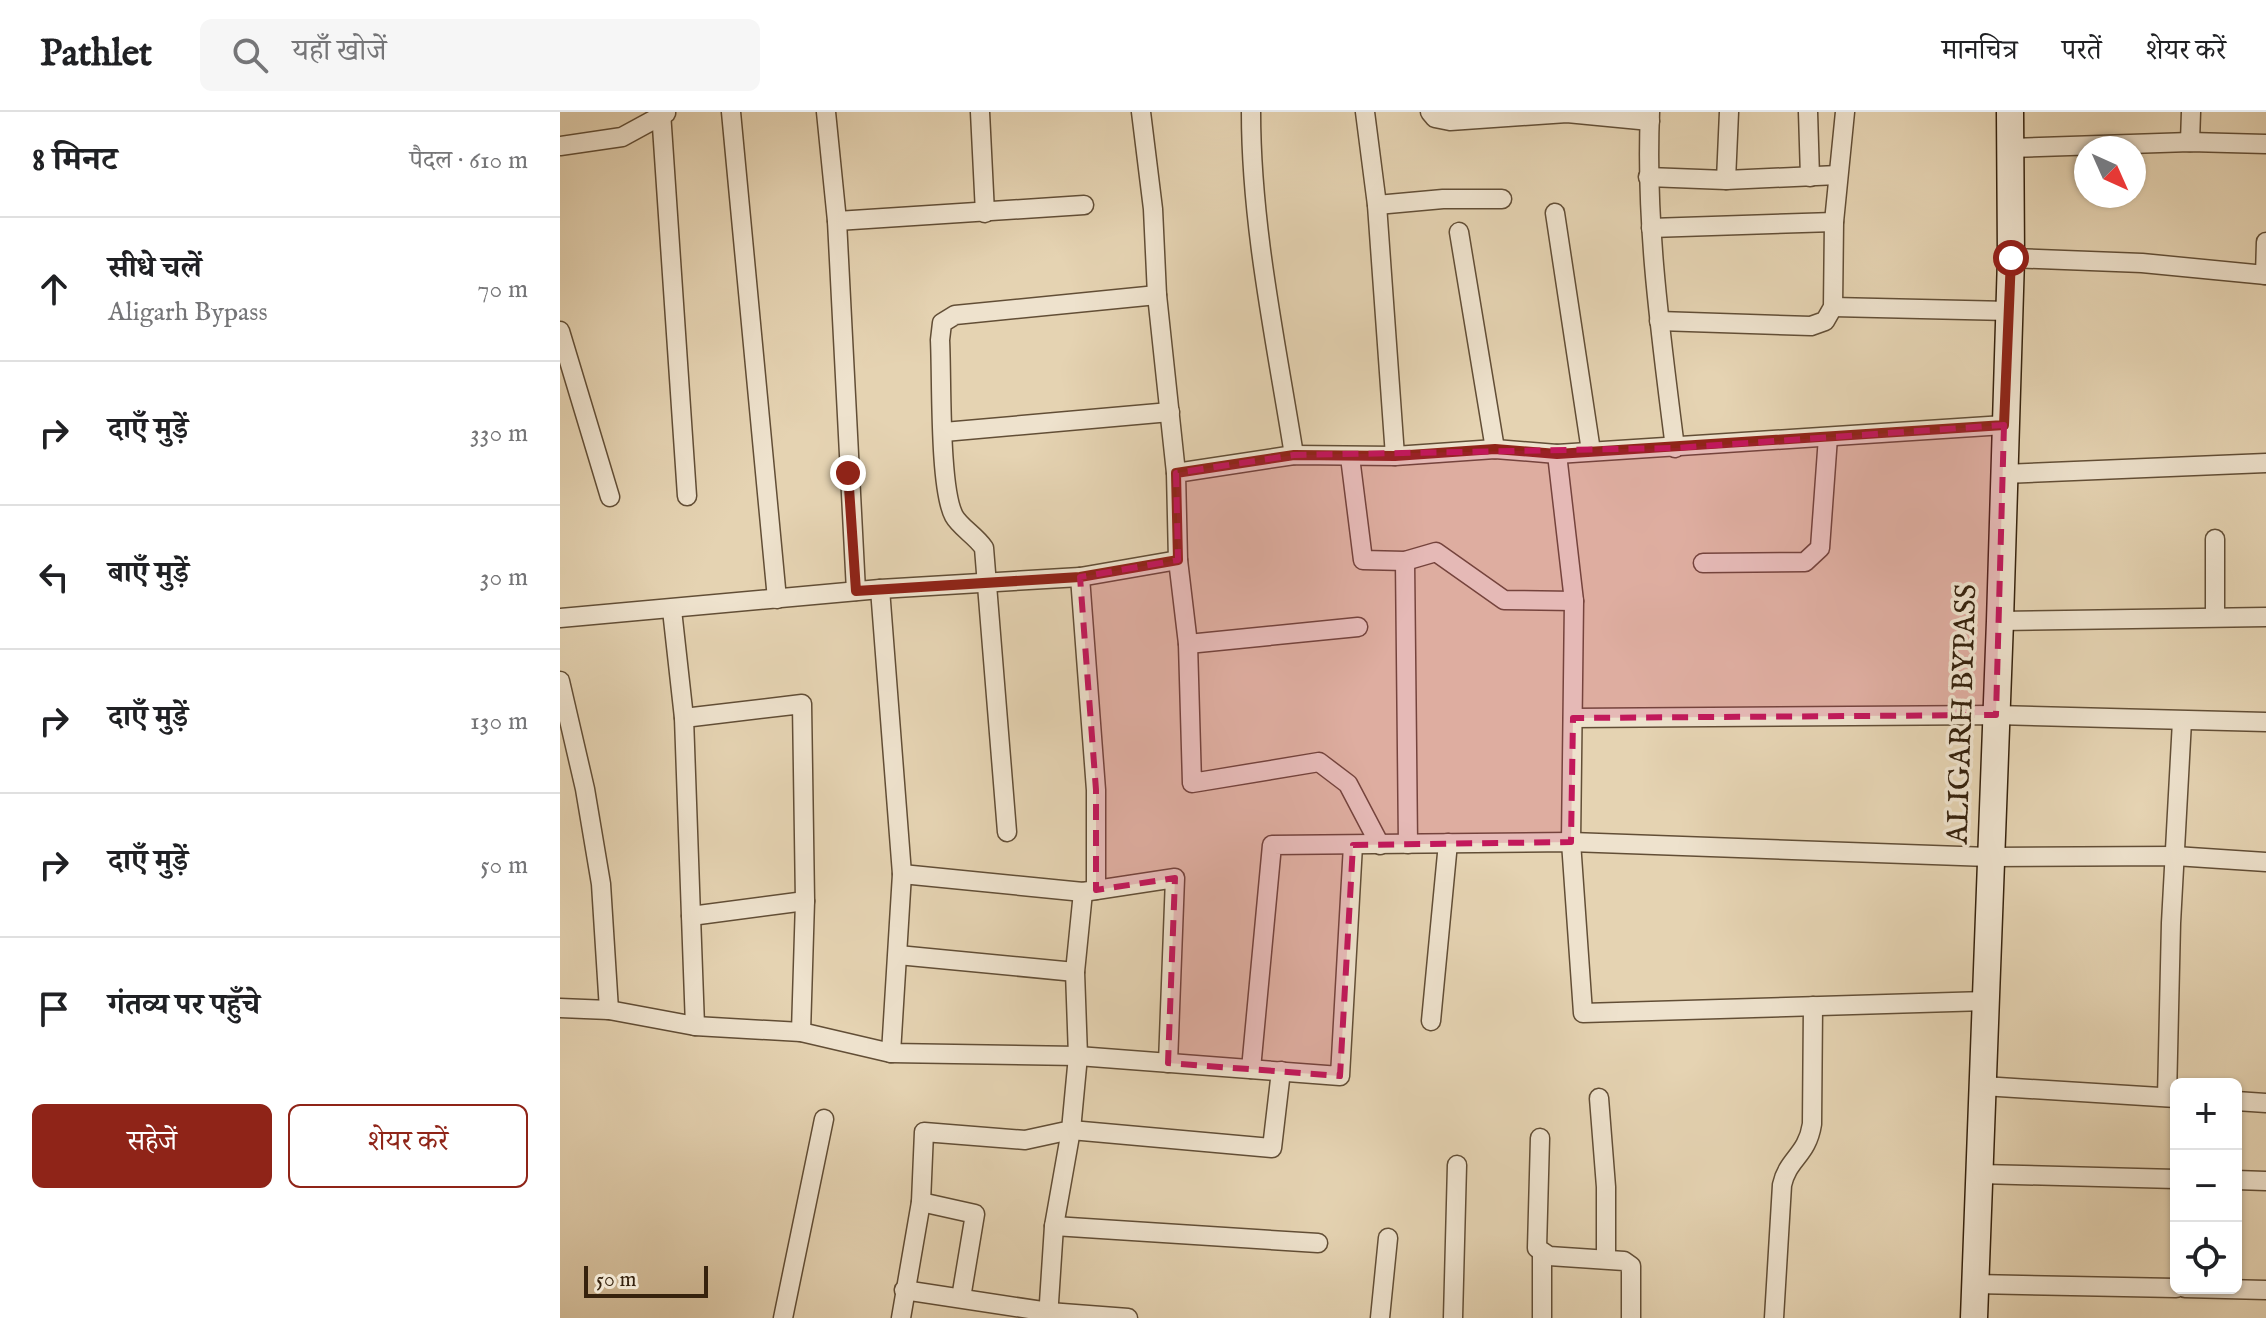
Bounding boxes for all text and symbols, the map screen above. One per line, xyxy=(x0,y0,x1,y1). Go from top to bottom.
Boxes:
search box xyxy=(200,19,760,91)
text: Pathlet xyxy=(40,31,152,79)
icon: search xyxy=(228,33,272,77)
text: यहाँ खोजें xyxy=(292,33,387,71)
text: मानचित्र xyxy=(1942,34,2018,69)
text: परतें xyxy=(2062,34,2102,69)
text: शेयर करें xyxy=(2146,34,2226,69)
north arrow xyxy=(2074,136,2146,208)
text: 8 मिनट xyxy=(32,139,117,182)
text: पैदल · 610 m xyxy=(409,144,528,177)
route start xyxy=(1993,240,2029,276)
text: सीधे चलें xyxy=(108,250,202,288)
icon: ahead xyxy=(32,267,76,311)
text: 70 m xyxy=(477,273,528,306)
text: Aligarh Bypass xyxy=(108,296,268,329)
icon: right xyxy=(32,411,76,455)
text: दाएँ मुड़ें xyxy=(108,411,188,449)
text: 330 m xyxy=(470,417,528,450)
route end xyxy=(830,455,866,491)
icon: left xyxy=(32,555,76,599)
text: बाएँ मुड़ें xyxy=(108,555,189,593)
text: 30 m xyxy=(480,561,528,594)
street label: ALIGARH BYPASS xyxy=(1939,583,1987,846)
icon: right xyxy=(32,699,76,743)
text: दाएँ मुड़ें xyxy=(108,699,188,737)
text: 130 m xyxy=(470,705,528,738)
icon: right xyxy=(32,843,76,887)
text: दाएँ मुड़ें xyxy=(108,843,188,881)
text: 50 m xyxy=(480,849,528,882)
icon: arrive xyxy=(32,987,76,1031)
text: गंतव्य पर पहुँचे xyxy=(108,987,260,1025)
map controls xyxy=(2170,1078,2242,1294)
button: + xyxy=(2170,1078,2242,1150)
button: सहेजें xyxy=(32,1104,272,1188)
button: शेयर करें xyxy=(288,1104,528,1188)
button: − xyxy=(2170,1150,2242,1222)
button: locate xyxy=(2170,1222,2242,1294)
scale bar xyxy=(584,1262,708,1298)
text: 50 m xyxy=(596,1266,637,1294)

